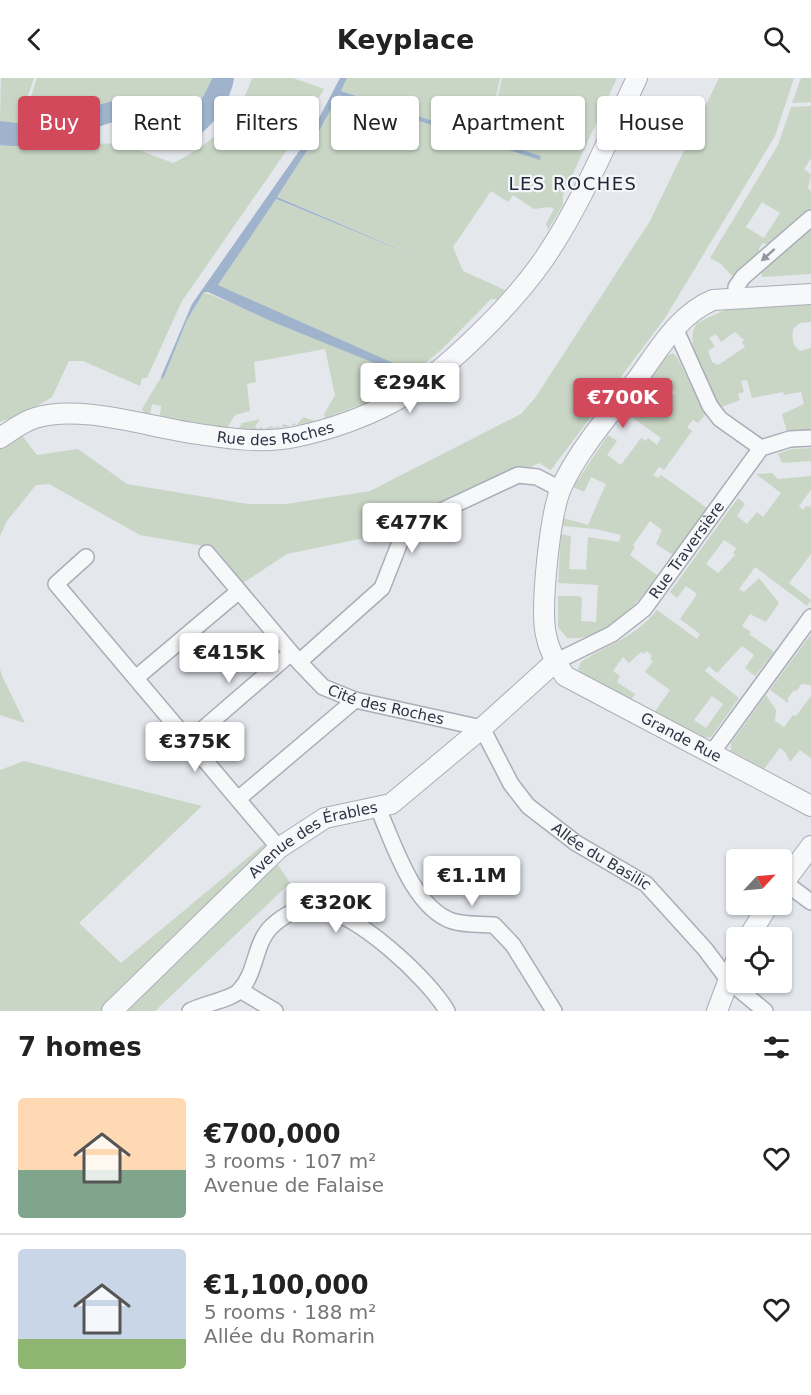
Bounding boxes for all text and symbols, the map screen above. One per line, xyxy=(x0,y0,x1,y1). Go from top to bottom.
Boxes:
icon: back xyxy=(18,23,51,56)
icon: search xyxy=(760,23,793,56)
text: Keyplace xyxy=(337,24,474,55)
chip: Buy xyxy=(18,96,100,150)
chip: Rent xyxy=(112,96,202,150)
chip: Filters xyxy=(214,96,319,150)
chip: New xyxy=(331,96,419,150)
chip: Apartment xyxy=(431,96,585,150)
chip: House xyxy=(597,96,705,150)
district label: LES ROCHES xyxy=(508,173,638,194)
one-way arrow xyxy=(761,248,776,261)
pin: €294K xyxy=(368,363,452,414)
text: €294K xyxy=(374,370,446,394)
pin: €700K xyxy=(581,378,665,429)
text: €700K xyxy=(587,385,659,409)
street label: Rue des Roches xyxy=(216,418,336,449)
street label: Rue Traversière xyxy=(645,498,728,602)
pin: €477K xyxy=(370,503,454,554)
text: €477K xyxy=(376,510,448,534)
pin: €415K xyxy=(187,633,271,684)
text: €415K xyxy=(193,640,265,664)
street label: Cité des Roches xyxy=(325,681,446,728)
street label: Grande Rue xyxy=(638,709,724,766)
pin: €375K xyxy=(153,722,237,773)
text: €375K xyxy=(159,729,231,753)
street label: Avenue des Érables xyxy=(245,798,379,882)
street label: Allée du Basilic xyxy=(548,819,656,893)
north arrow xyxy=(726,849,792,915)
map controls xyxy=(726,849,792,993)
pin: €1.1M xyxy=(430,856,514,907)
text: €1.1M xyxy=(437,863,507,887)
pin: €320K xyxy=(294,883,378,934)
text: €320K xyxy=(300,890,372,914)
button: locate xyxy=(726,927,792,993)
icon: filters xyxy=(760,1031,793,1064)
text: 7 homes xyxy=(18,1032,142,1062)
text: €700,000 xyxy=(204,1119,341,1149)
icon: home xyxy=(66,1122,138,1194)
icon: heart xyxy=(760,1142,793,1175)
text: 3 rooms · 107 m² xyxy=(204,1149,376,1173)
text: Avenue de Falaise xyxy=(204,1173,384,1197)
text: €1,100,000 xyxy=(204,1270,368,1300)
icon: home xyxy=(66,1273,138,1345)
icon: heart xyxy=(760,1293,793,1326)
text: 5 rooms · 188 m² xyxy=(204,1300,376,1324)
text: Allée du Romarin xyxy=(204,1324,375,1348)

